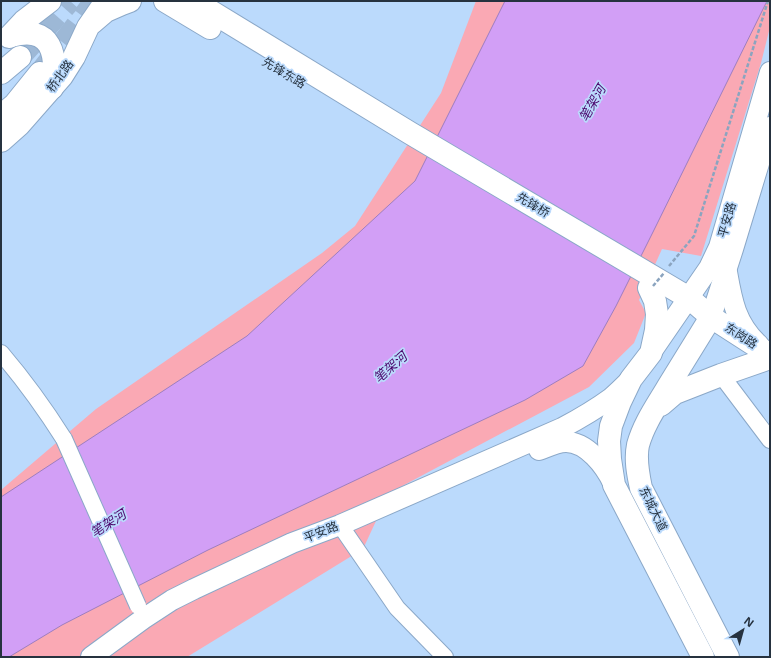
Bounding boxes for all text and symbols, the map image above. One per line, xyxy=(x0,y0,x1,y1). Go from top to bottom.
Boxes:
street label: 先锋东路 xyxy=(259,53,309,92)
street label: 桥北路 xyxy=(42,56,77,95)
water label: 笔架河 xyxy=(574,79,611,124)
street label: 先锋桥 xyxy=(513,188,553,221)
street label: 平安路 xyxy=(713,200,740,240)
street label: 东岗路 xyxy=(722,319,761,353)
water label: 笔架河 xyxy=(369,345,413,387)
street label: 东城大道 xyxy=(635,483,672,534)
water label: 笔架河 xyxy=(87,503,132,541)
street label: 平安路 xyxy=(301,517,341,546)
north arrow xyxy=(723,610,763,650)
text: N xyxy=(741,613,757,630)

